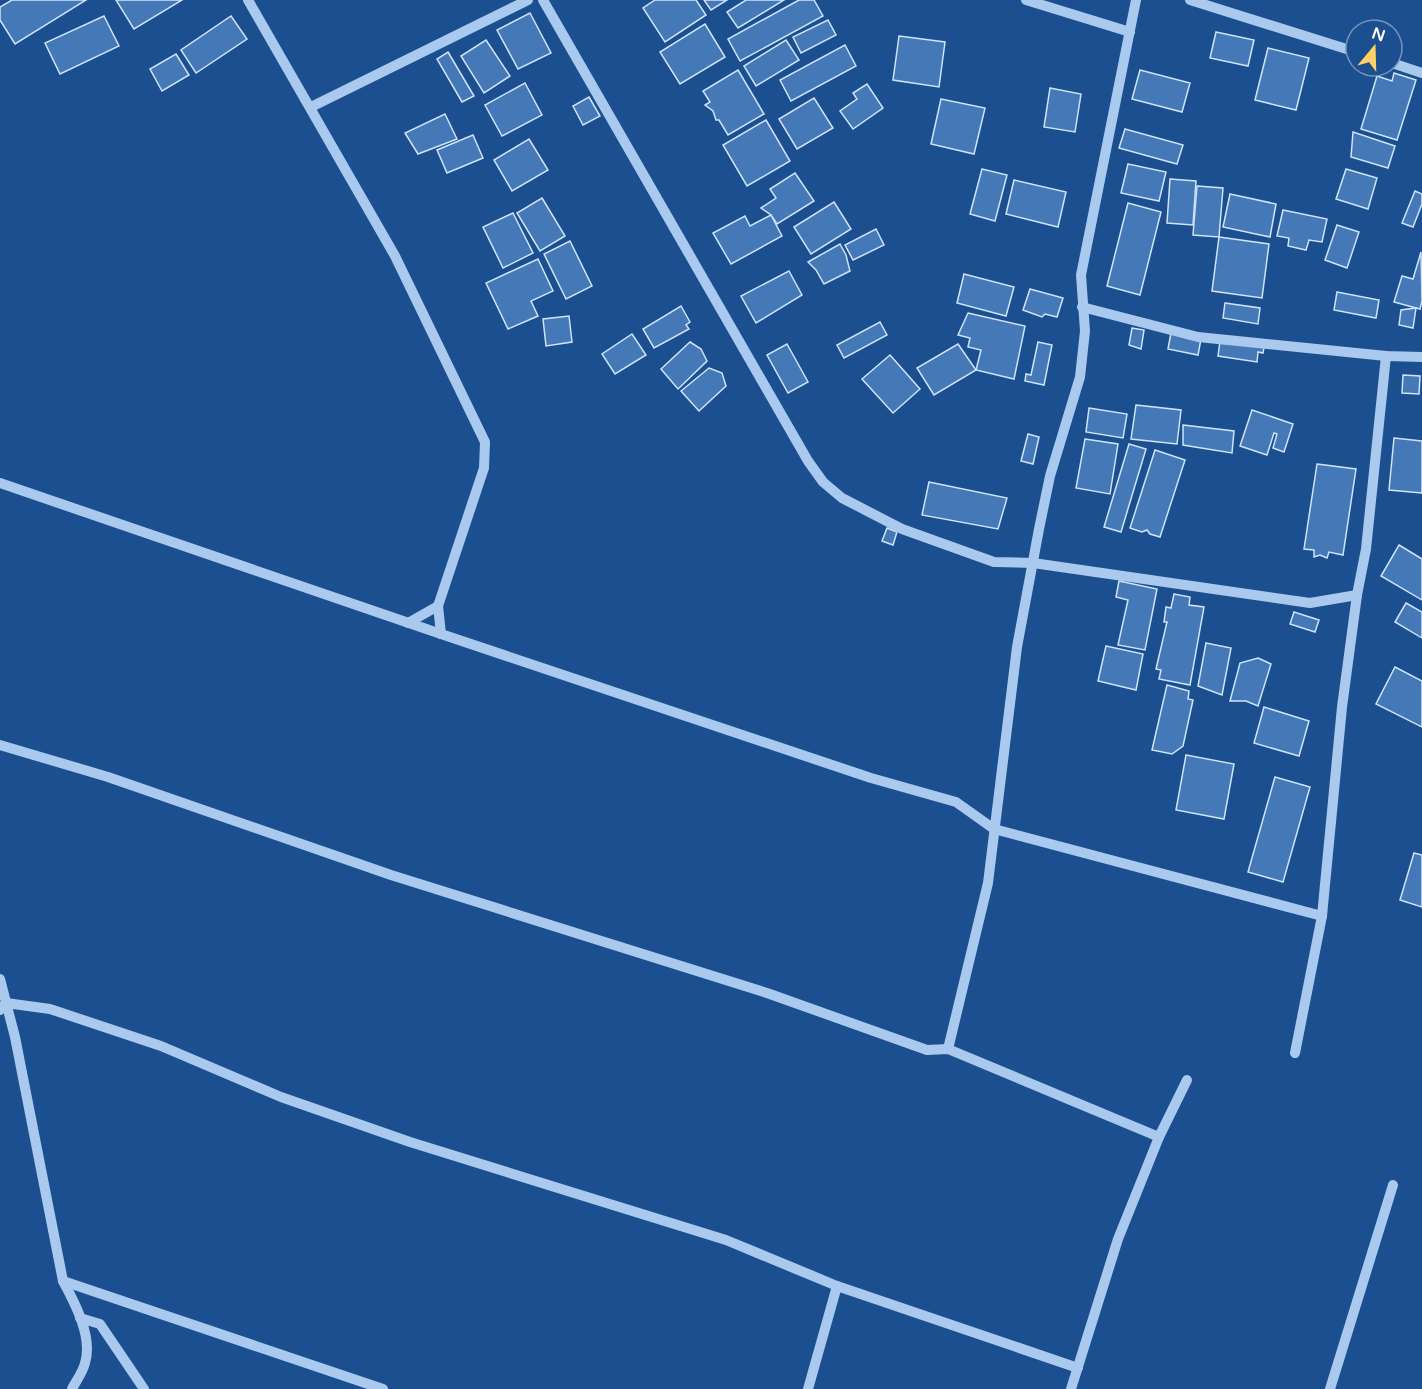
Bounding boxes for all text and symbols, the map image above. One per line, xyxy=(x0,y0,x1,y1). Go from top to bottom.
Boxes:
north arrow xyxy=(1344,18,1404,78)
text: N xyxy=(1369,23,1388,46)

